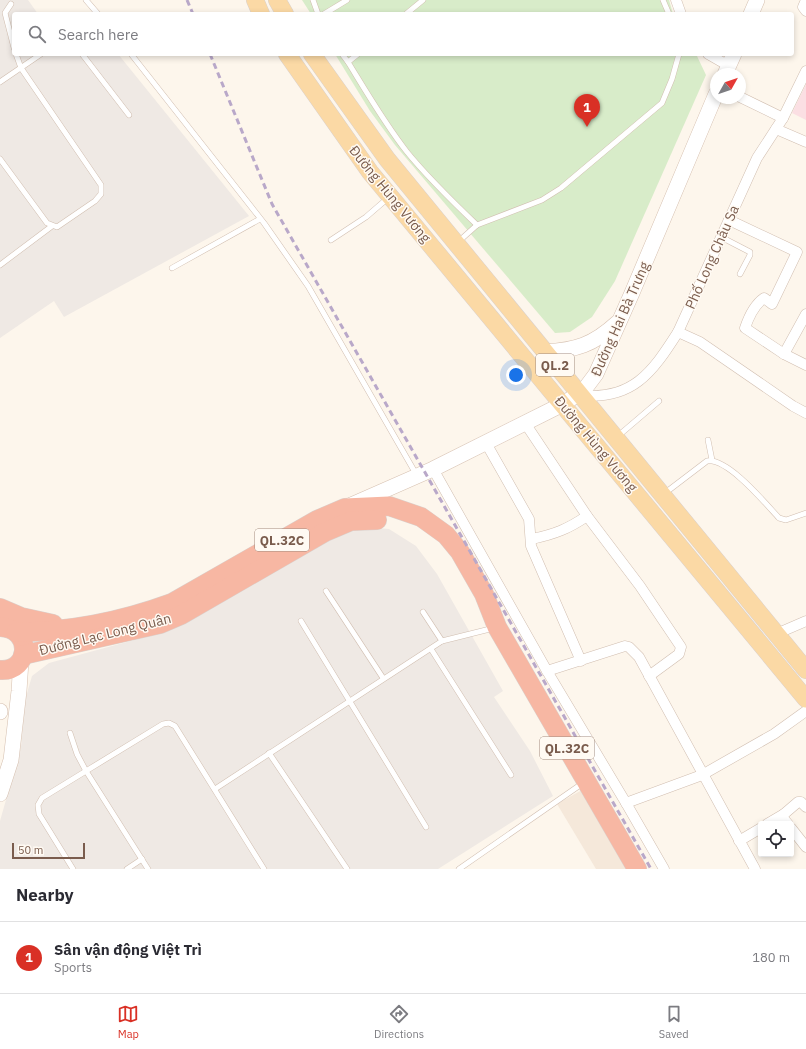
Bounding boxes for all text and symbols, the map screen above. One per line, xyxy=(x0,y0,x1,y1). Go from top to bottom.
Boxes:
search box xyxy=(12,12,794,56)
icon: search xyxy=(26,23,48,45)
text: Search here xyxy=(58,25,138,44)
north arrow xyxy=(710,68,746,104)
pin: 1 xyxy=(574,94,600,127)
street label: Đường Hùng Vương xyxy=(345,142,435,247)
street label: Phố Long Châu Sa xyxy=(681,202,743,312)
street label: Đường Hai Bà Trưng xyxy=(587,258,654,379)
road number: QL.2 xyxy=(536,354,574,376)
your location xyxy=(506,365,526,385)
street label: Đường Hùng Vương xyxy=(551,392,642,496)
road number: QL.32C xyxy=(255,529,309,551)
street label: Đường Lạc Long Quân xyxy=(37,609,173,659)
road number: QL.32C xyxy=(540,737,594,759)
map controls xyxy=(758,821,794,857)
button: locate xyxy=(758,821,794,857)
scale bar xyxy=(12,841,85,860)
text: 50 m xyxy=(18,843,43,857)
text: Nearby xyxy=(16,884,74,906)
text: Sân vận động Việt Trì xyxy=(54,940,202,959)
text: 1 xyxy=(25,949,33,966)
text: 180 m xyxy=(752,949,790,966)
text: Sports xyxy=(54,959,92,976)
tab: Map xyxy=(117,1003,139,1041)
tab: Directions xyxy=(374,1003,424,1041)
tab: Saved xyxy=(659,1003,689,1041)

